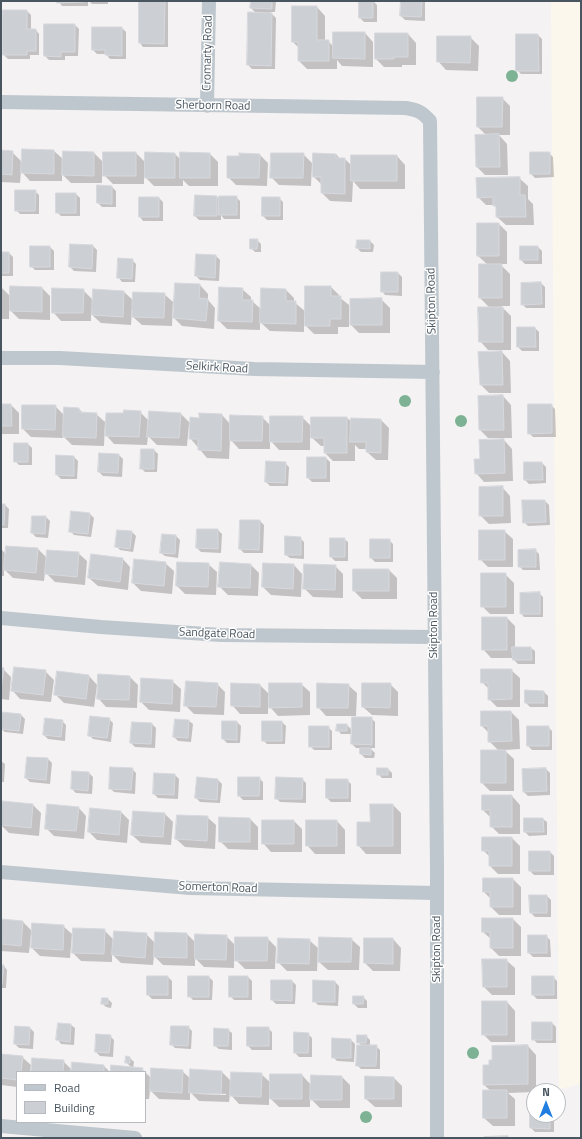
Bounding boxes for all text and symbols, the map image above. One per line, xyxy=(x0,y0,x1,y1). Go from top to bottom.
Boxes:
street label: Cromarty Road xyxy=(200,15,216,91)
street label: Sherborn Road xyxy=(175,98,251,114)
street label: Skipton Road xyxy=(424,267,440,335)
street label: Selkirk Road xyxy=(186,359,248,377)
street label: Skipton Road xyxy=(427,592,441,658)
street label: Sandgate Road xyxy=(179,625,255,643)
street label: Somerton Road xyxy=(178,879,258,897)
street label: Skipton Road xyxy=(430,916,444,982)
legend xyxy=(16,1071,146,1123)
text: Road xyxy=(54,1078,80,1097)
north arrow xyxy=(526,1083,566,1123)
text: N xyxy=(542,1084,550,1100)
text: Building xyxy=(54,1098,95,1117)

